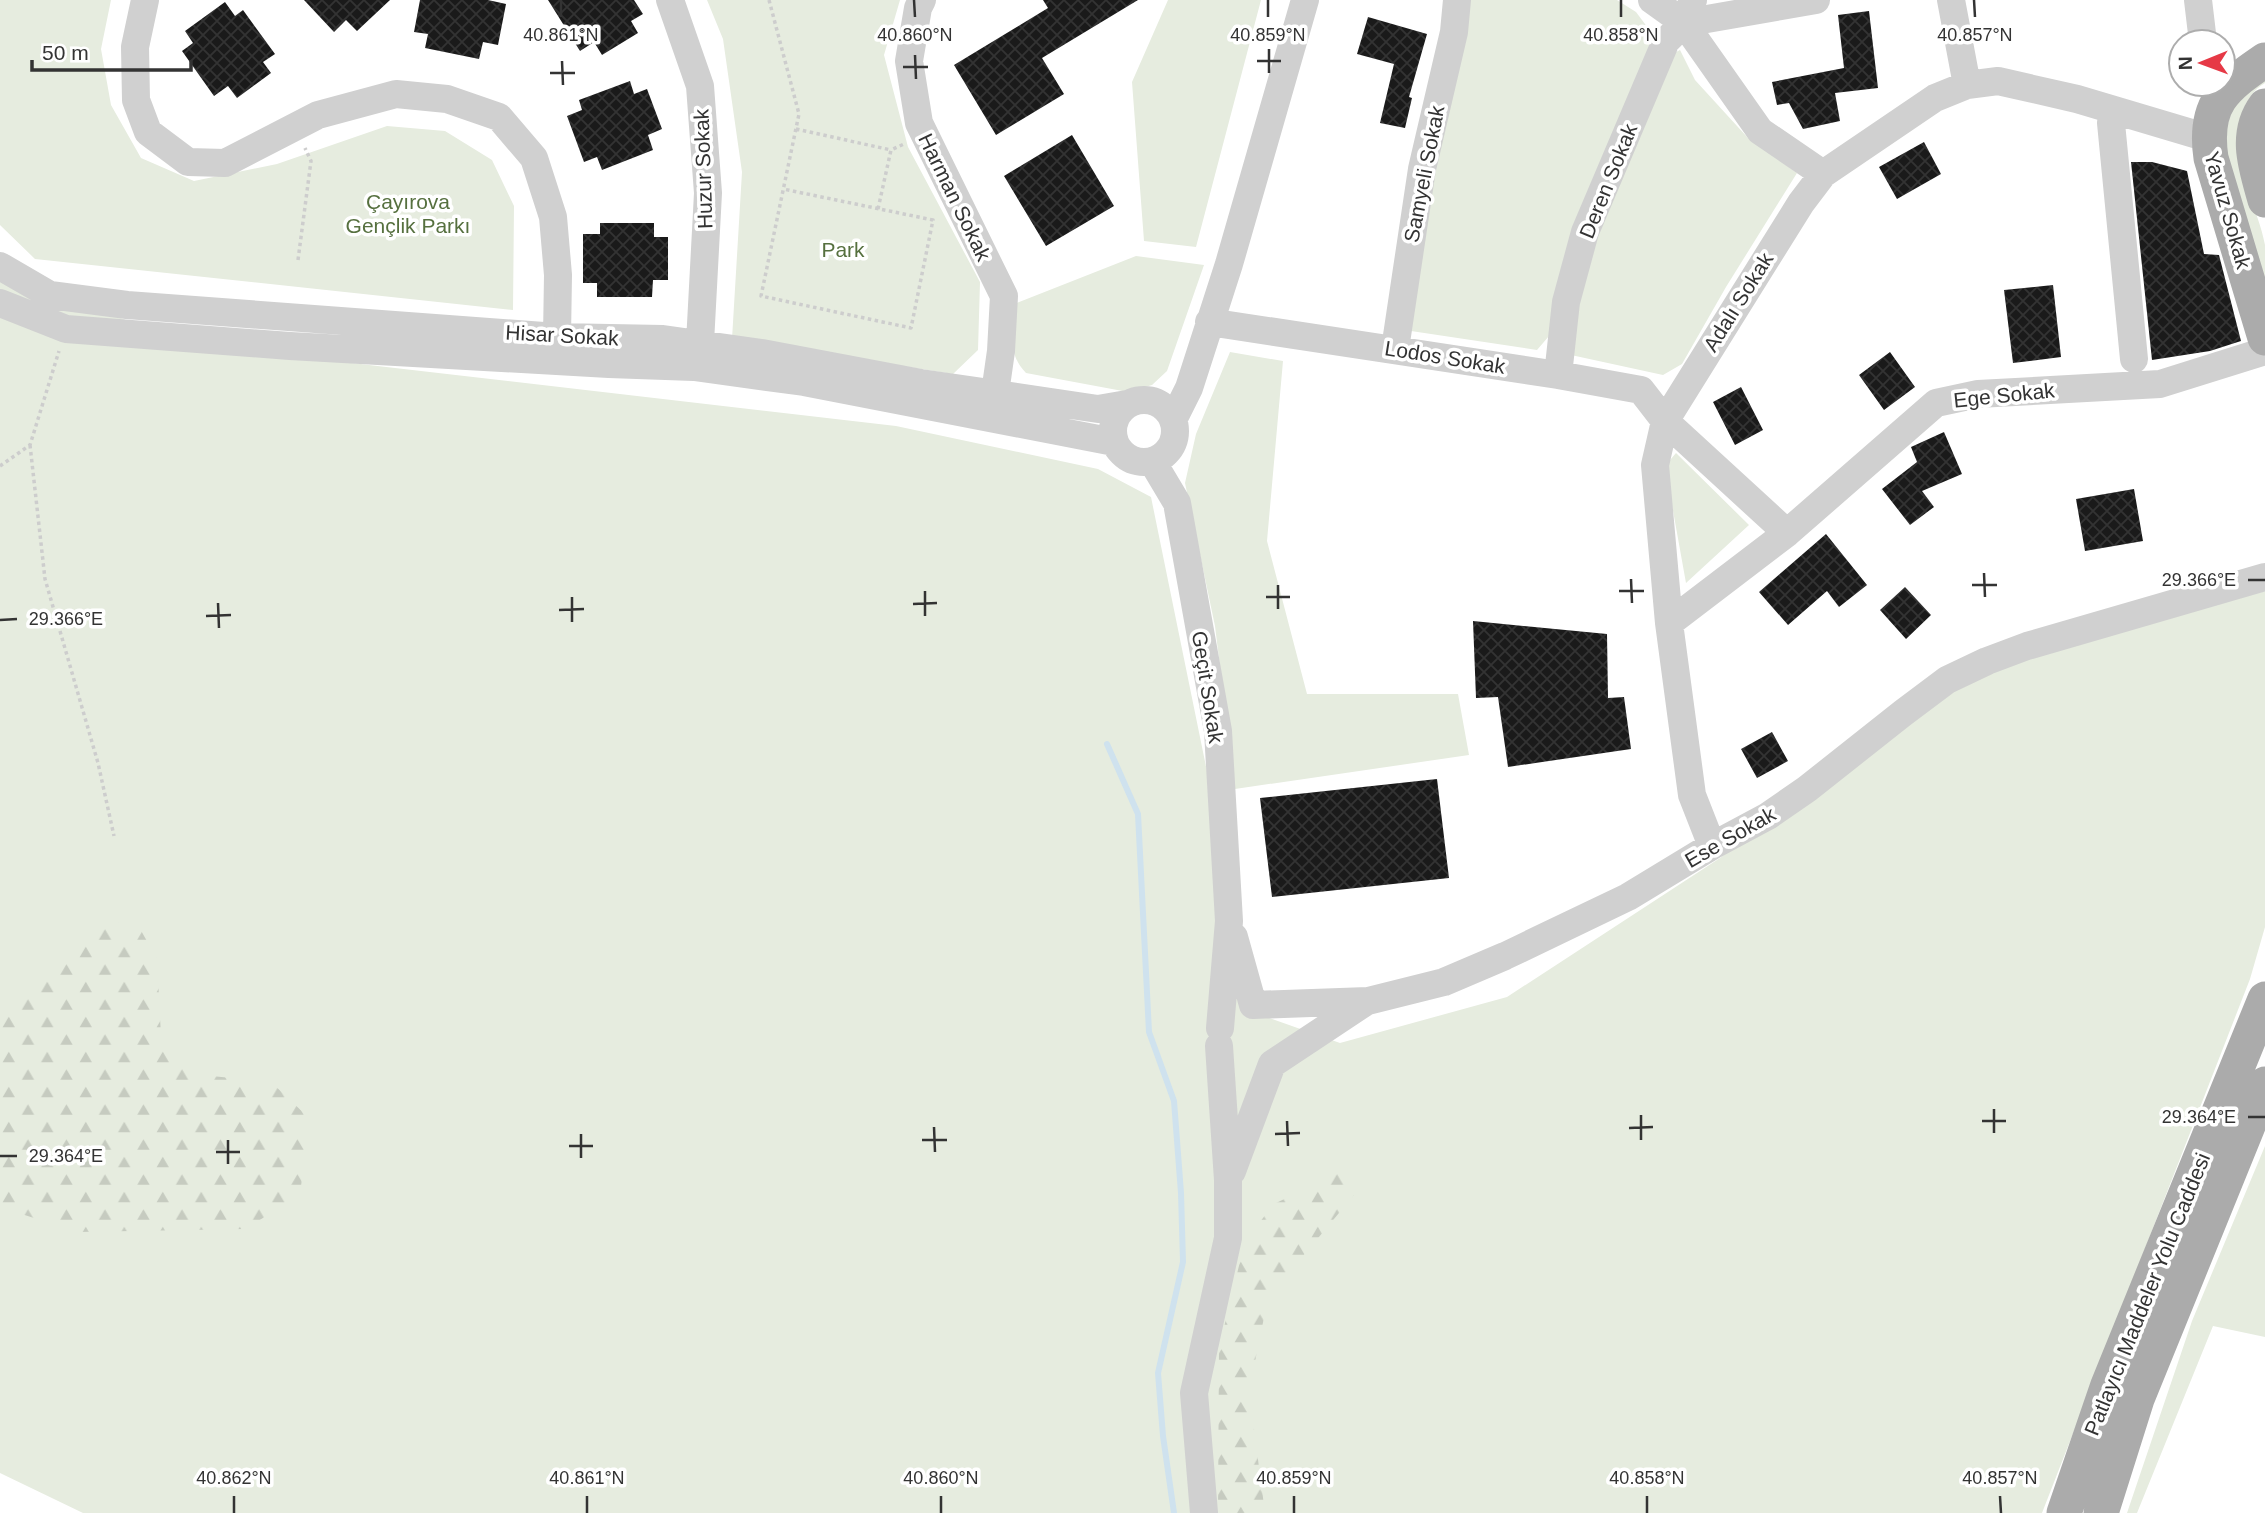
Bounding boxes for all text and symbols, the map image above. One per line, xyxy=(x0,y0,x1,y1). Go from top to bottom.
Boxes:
text: 40.861°N xyxy=(523,25,599,45)
text: 40.860°N xyxy=(877,25,953,45)
text: 40.859°N xyxy=(1230,25,1306,45)
text: 40.858°N xyxy=(1583,25,1659,45)
text: 40.857°N xyxy=(1937,25,2013,45)
scale bar xyxy=(32,28,191,72)
north arrow xyxy=(2167,28,2237,98)
text: 50 m xyxy=(42,41,89,64)
text: N xyxy=(2175,56,2196,70)
street label: Samyeli Sokak xyxy=(1399,103,1449,244)
street label: Huzur Sokak xyxy=(689,108,717,229)
street label: Deren Sokak xyxy=(1575,120,1642,242)
street label: Harman Sokak xyxy=(914,130,996,265)
street label: Yavuz Sokak xyxy=(2200,149,2256,272)
park label: Çayırova Gençlik Parkı xyxy=(346,190,470,237)
park label: Park xyxy=(821,238,865,261)
street label: Adalı Sokak xyxy=(1699,248,1778,356)
street label: Hisar Sokak xyxy=(505,321,620,349)
street label: Lodos Sokak xyxy=(1383,336,1507,378)
street label: Ege Sokak xyxy=(1952,378,2056,412)
text: 29.366°E xyxy=(2162,570,2236,590)
text: 29.366°E xyxy=(29,609,103,629)
street label: Geçit Sokak xyxy=(1188,629,1228,745)
street label: Ese Sokak xyxy=(1681,802,1780,872)
text: 29.364°E xyxy=(2162,1107,2236,1127)
text: 29.364°E xyxy=(29,1146,103,1166)
street label: Patlayıcı Maddeler Yolu Caddesi xyxy=(2080,1150,2214,1438)
text: 40.862°N xyxy=(196,1468,272,1488)
text: 40.861°N xyxy=(549,1468,625,1488)
text: 40.860°N xyxy=(903,1468,979,1488)
text: 40.859°N xyxy=(1256,1468,1332,1488)
text: 40.858°N xyxy=(1609,1468,1685,1488)
text: 40.857°N xyxy=(1962,1468,2038,1488)

